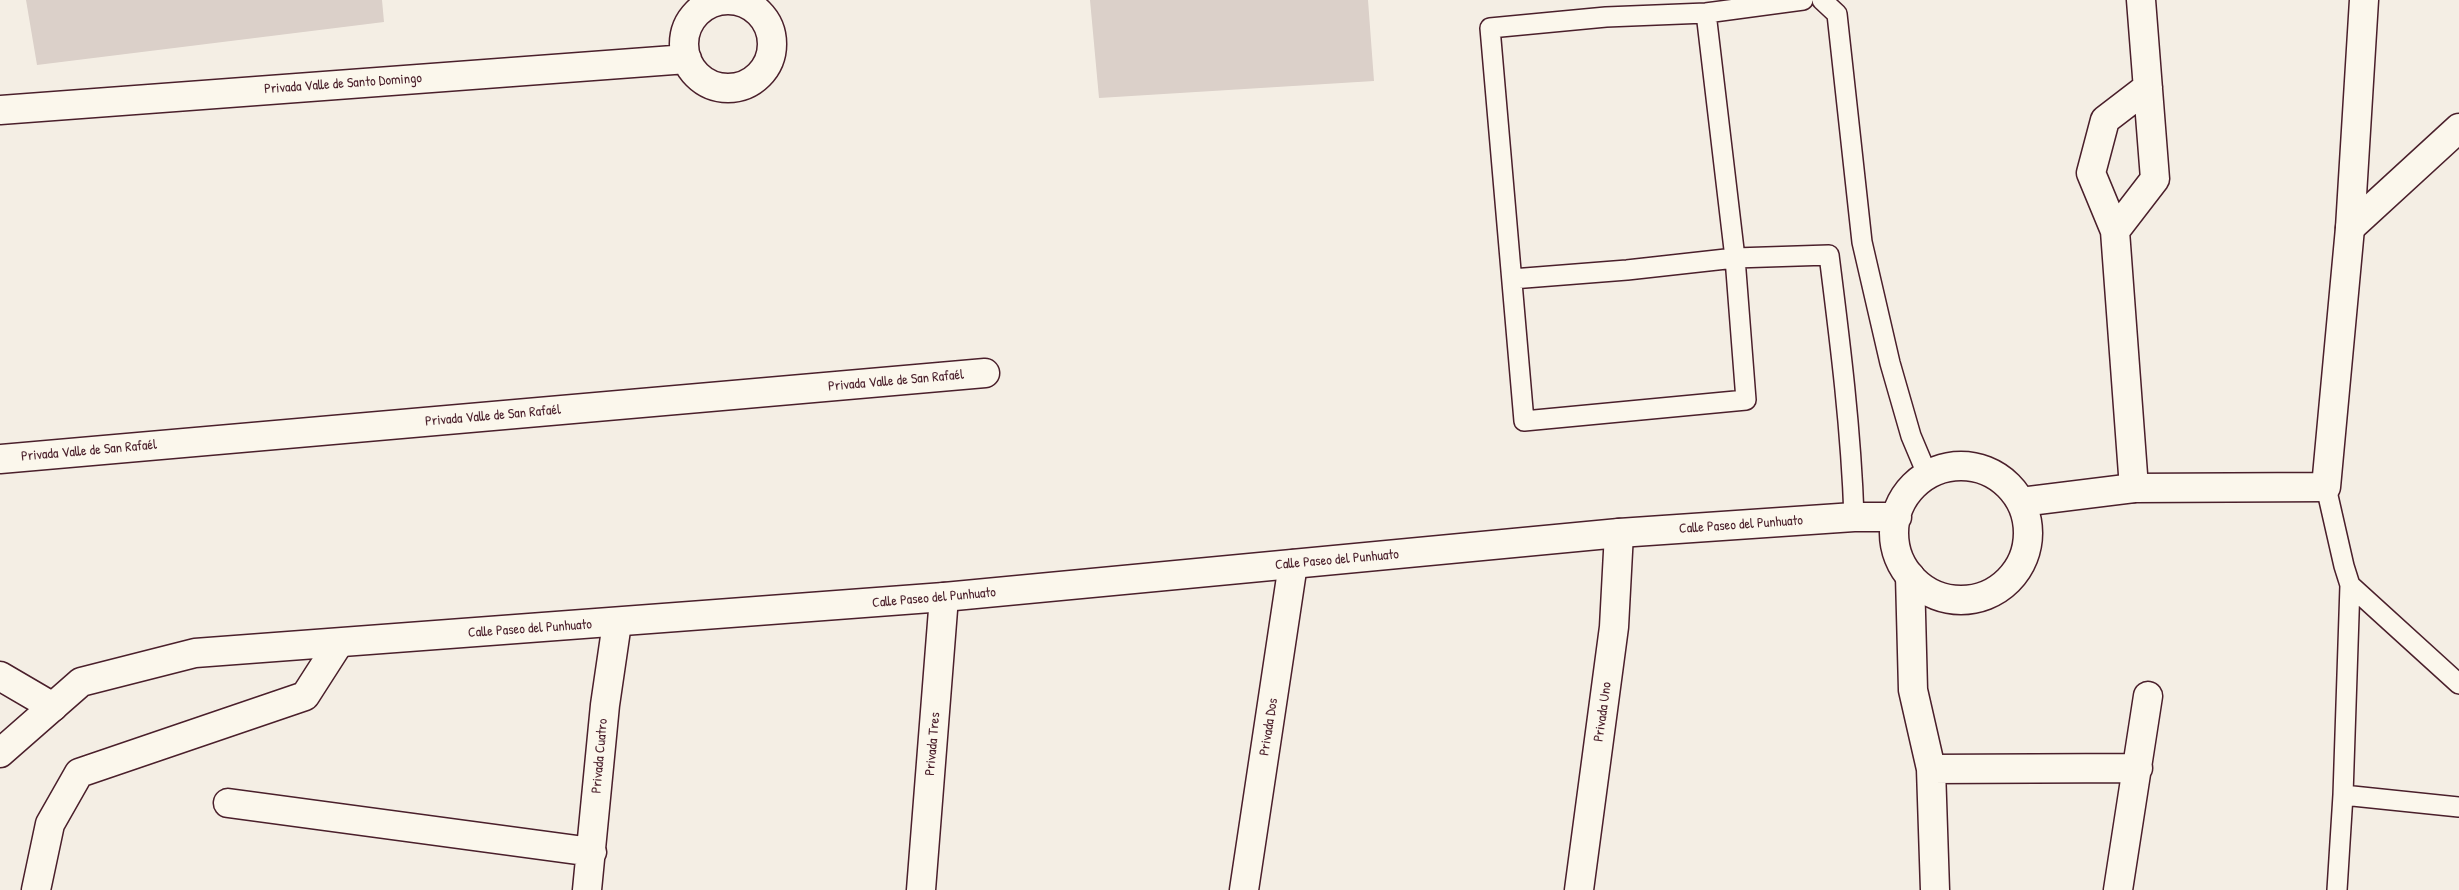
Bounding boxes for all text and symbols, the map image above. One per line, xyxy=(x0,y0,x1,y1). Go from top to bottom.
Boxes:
street label: Privada Valle de Santo Domingo xyxy=(264,70,422,98)
street label: Privada Valle de San Rafaél xyxy=(827,367,965,395)
street label: Privada Valle de San Rafaél xyxy=(424,402,562,430)
street label: Privada Valle de San Rafaél xyxy=(20,437,158,465)
street label: Calle Paseo del Punhuato xyxy=(1679,512,1803,538)
street label: Calle Paseo del Punhuato xyxy=(1274,546,1400,574)
street label: Calle Paseo del Punhuato xyxy=(871,584,997,612)
street label: Calle Paseo del Punhuato xyxy=(468,616,592,642)
street label: Privada Uno xyxy=(1590,681,1616,743)
street label: Privada Dos xyxy=(1256,697,1282,757)
street label: Privada Tres xyxy=(922,712,944,776)
street label: Privada Cuatro xyxy=(588,718,612,794)

